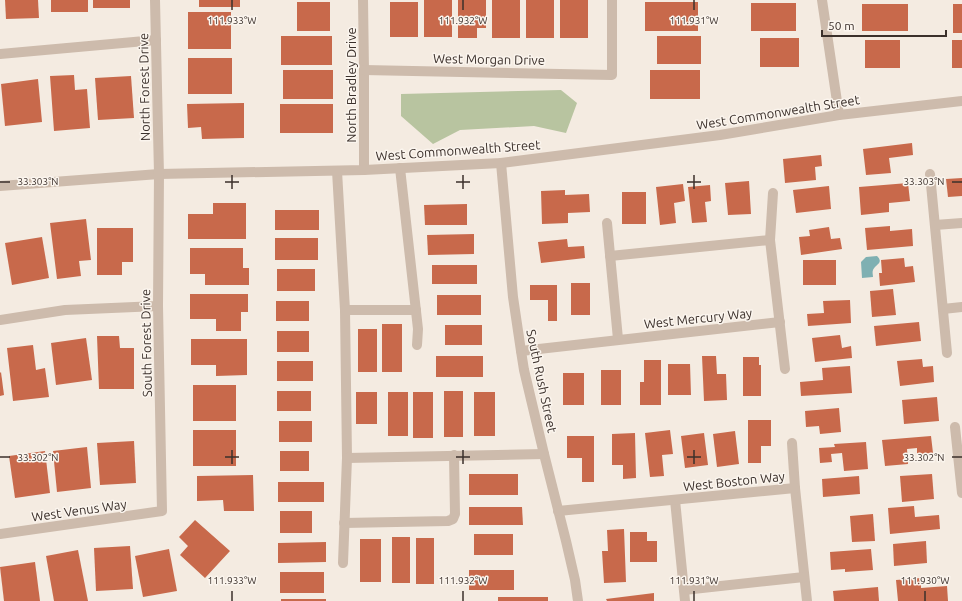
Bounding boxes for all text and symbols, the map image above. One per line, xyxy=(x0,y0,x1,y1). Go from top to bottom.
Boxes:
scale bar xyxy=(822,12,946,38)
text: 111.933°W xyxy=(208,15,256,26)
text: 111.932°W xyxy=(439,15,487,26)
text: 111.931°W xyxy=(670,15,718,26)
text: 50 m xyxy=(828,19,855,32)
street label: North Bradley Drive xyxy=(344,27,358,143)
street label: North Forest Drive xyxy=(136,33,152,141)
street label: West Morgan Drive xyxy=(433,51,545,67)
street label: West Commonwealth Street xyxy=(695,92,861,132)
street label: West Commonwealth Street xyxy=(375,137,541,163)
text: 33.303°N xyxy=(17,176,59,187)
text: 33.303°N xyxy=(903,176,945,187)
street label: South Forest Drive xyxy=(138,289,154,397)
street label: West Mercury Way xyxy=(643,305,753,331)
street label: South Rush Street xyxy=(524,328,560,434)
text: 33.302°N xyxy=(17,452,59,463)
text: 33.302°N xyxy=(903,452,945,463)
street label: West Boston Way xyxy=(683,469,785,493)
street label: West Venus Way xyxy=(31,496,127,524)
text: 111.933°W xyxy=(208,575,256,586)
text: 111.932°W xyxy=(439,575,487,586)
text: 111.931°W xyxy=(670,575,718,586)
text: 111.930°W xyxy=(901,575,949,586)

